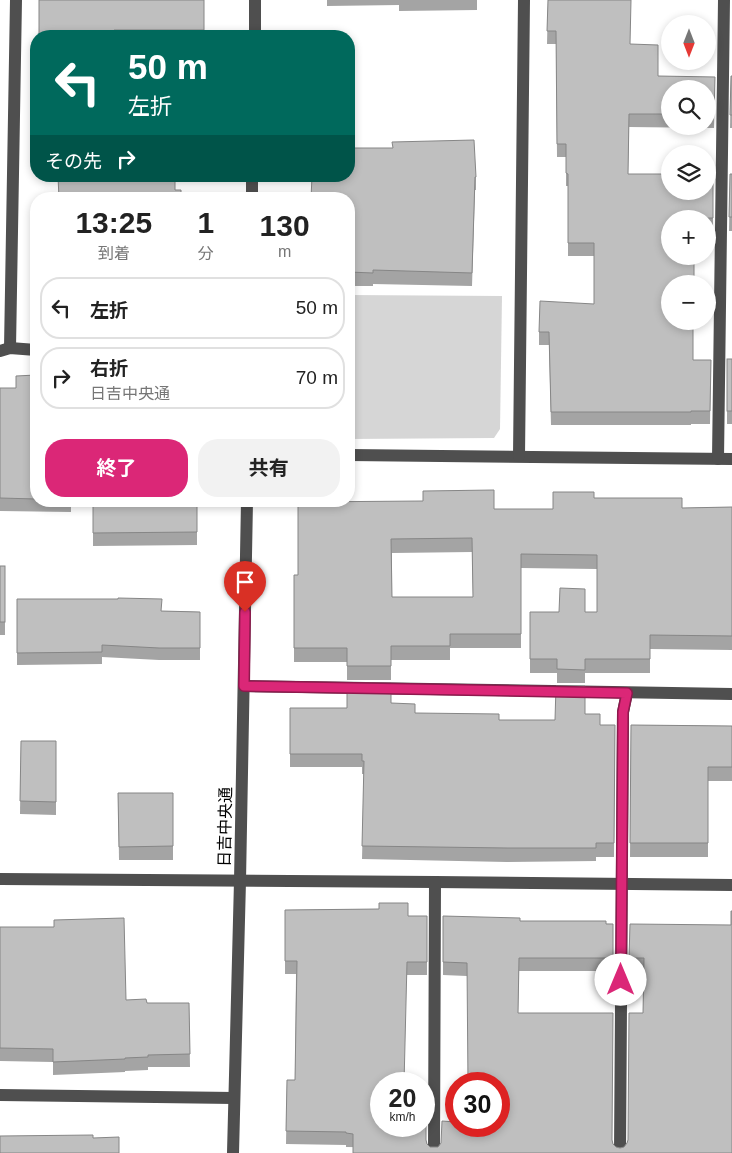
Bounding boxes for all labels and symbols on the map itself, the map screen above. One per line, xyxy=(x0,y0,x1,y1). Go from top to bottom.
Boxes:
north arrow xyxy=(661,15,716,70)
pin xyxy=(224,561,266,612)
street label: 日吉中央通 xyxy=(216,787,234,867)
position arrow xyxy=(594,953,646,1005)
speed limit sign: 30 xyxy=(445,1072,510,1137)

